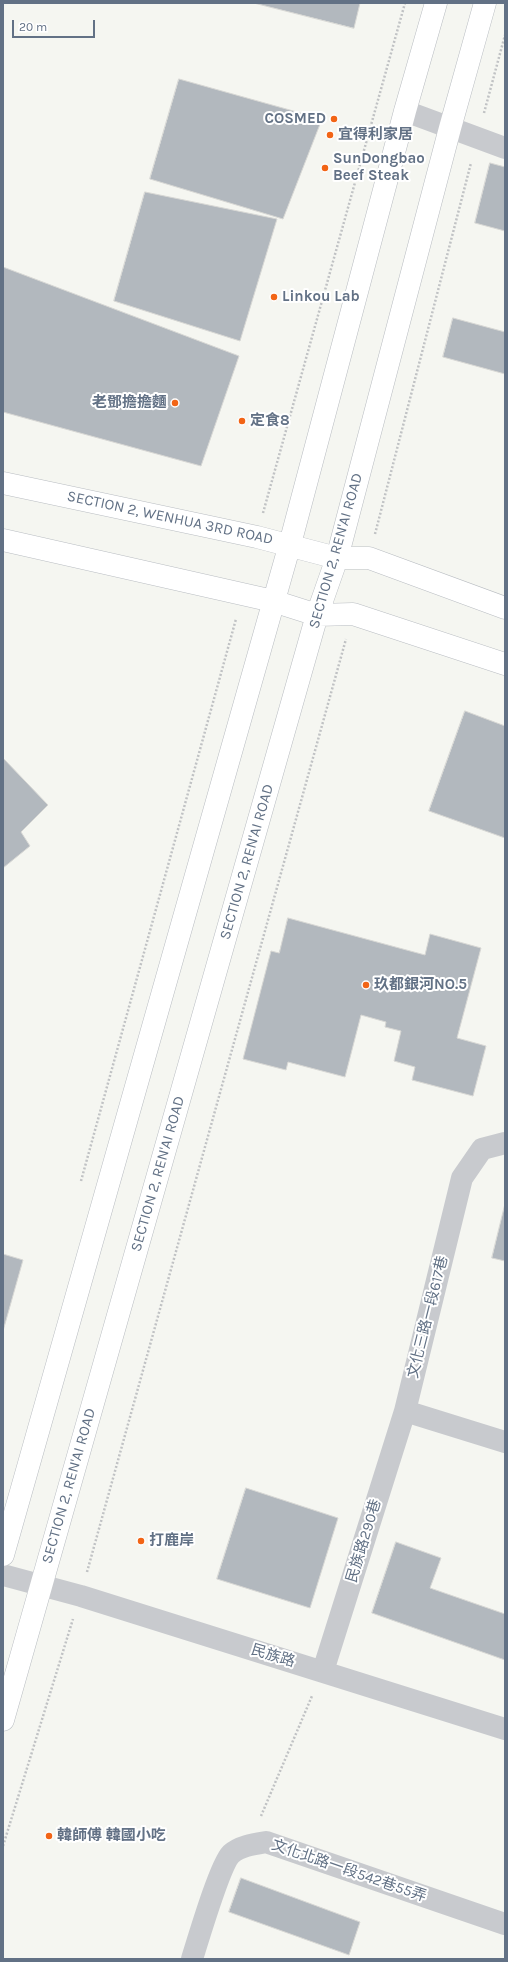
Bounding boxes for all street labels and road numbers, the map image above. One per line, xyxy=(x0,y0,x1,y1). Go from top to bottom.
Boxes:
street label: SECTION 2, REN'AI ROAD xyxy=(305,471,367,631)
street label: SECTION 2, WENHUA 3RD ROAD xyxy=(65,487,275,549)
street label: SECTION 2, REN'AI ROAD xyxy=(216,782,278,942)
street label: SECTION 2, REN'AI ROAD xyxy=(127,1094,189,1254)
street label: 文化三路一段617巷 xyxy=(404,1254,452,1380)
street label: SECTION 2, REN'AI ROAD xyxy=(38,1406,100,1566)
street label: 民族路290巷 xyxy=(343,1497,385,1585)
street label: 民族路 xyxy=(249,1641,297,1671)
street label: 文化北路一段542巷55弄 xyxy=(269,1836,429,1906)

